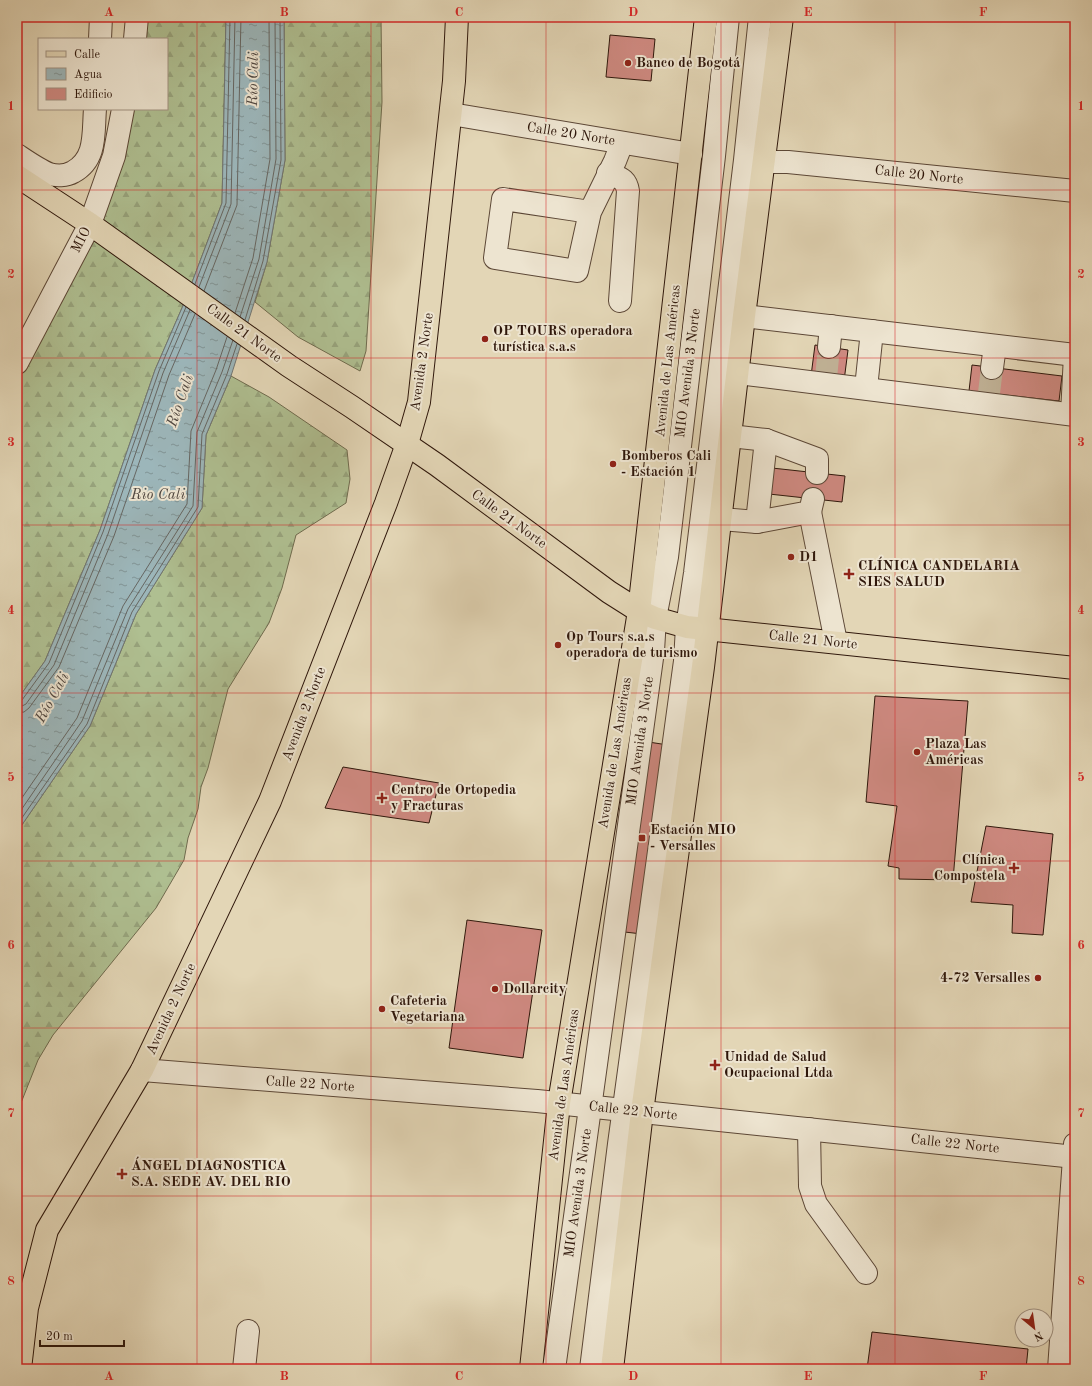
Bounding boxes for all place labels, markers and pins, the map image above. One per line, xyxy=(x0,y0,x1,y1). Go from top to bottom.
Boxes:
place label: Banco de Bogotá xyxy=(636,56,740,70)
marker: Banco de Bogotá xyxy=(623,58,633,68)
place label: OP TOURS operadora turística s.a.s xyxy=(493,324,633,354)
marker: OP TOURS operadora turística s.a.s xyxy=(480,334,490,344)
place label: Bomberos Cali - Estación 1 xyxy=(621,449,711,479)
marker: Bomberos Cali - Estación 1 xyxy=(608,459,618,469)
place label: D1 xyxy=(799,550,818,564)
marker: D1 xyxy=(786,552,796,562)
place label: CLÍNICA CANDELARIA SIES SALUD xyxy=(858,556,1020,589)
marker: CLÍNICA CANDELARIA SIES SALUD xyxy=(843,568,855,580)
place label: Op Tours s.a.s operadora de turismo xyxy=(566,630,698,660)
marker: Op Tours s.a.s operadora de turismo xyxy=(553,640,563,650)
place label: Plaza Las Américas xyxy=(925,737,986,767)
marker: Plaza Las Américas xyxy=(912,747,922,757)
place label: Centro de Ortopedia y Fracturas xyxy=(391,783,516,813)
marker: Centro de Ortopedia y Fracturas xyxy=(376,792,388,804)
place label: Estación MIO - Versalles xyxy=(650,823,736,853)
marker: Estación MIO - Versalles xyxy=(637,833,647,843)
place label: Clínica Compostela xyxy=(934,853,1005,883)
marker: Clínica Compostela xyxy=(1008,862,1020,874)
place label: 4-72 Versalles xyxy=(940,971,1030,985)
marker: 4-72 Versalles xyxy=(1033,973,1043,983)
place label: Dollarcity xyxy=(503,982,566,996)
marker: Dollarcity xyxy=(490,984,500,994)
place label: Cafeteria Vegetariana xyxy=(390,994,465,1024)
marker: Cafeteria Vegetariana xyxy=(377,1004,387,1014)
place label: Unidad de Salud Ocupacional Ltda xyxy=(724,1050,833,1080)
marker: Unidad de Salud Ocupacional Ltda xyxy=(709,1059,721,1071)
place label: ÁNGEL DIAGNOSTICA S.A. SEDE AV. DEL RIO xyxy=(131,1156,291,1189)
marker: ÁNGEL DIAGNOSTICA S.A. SEDE AV. DEL RIO xyxy=(116,1168,128,1180)

